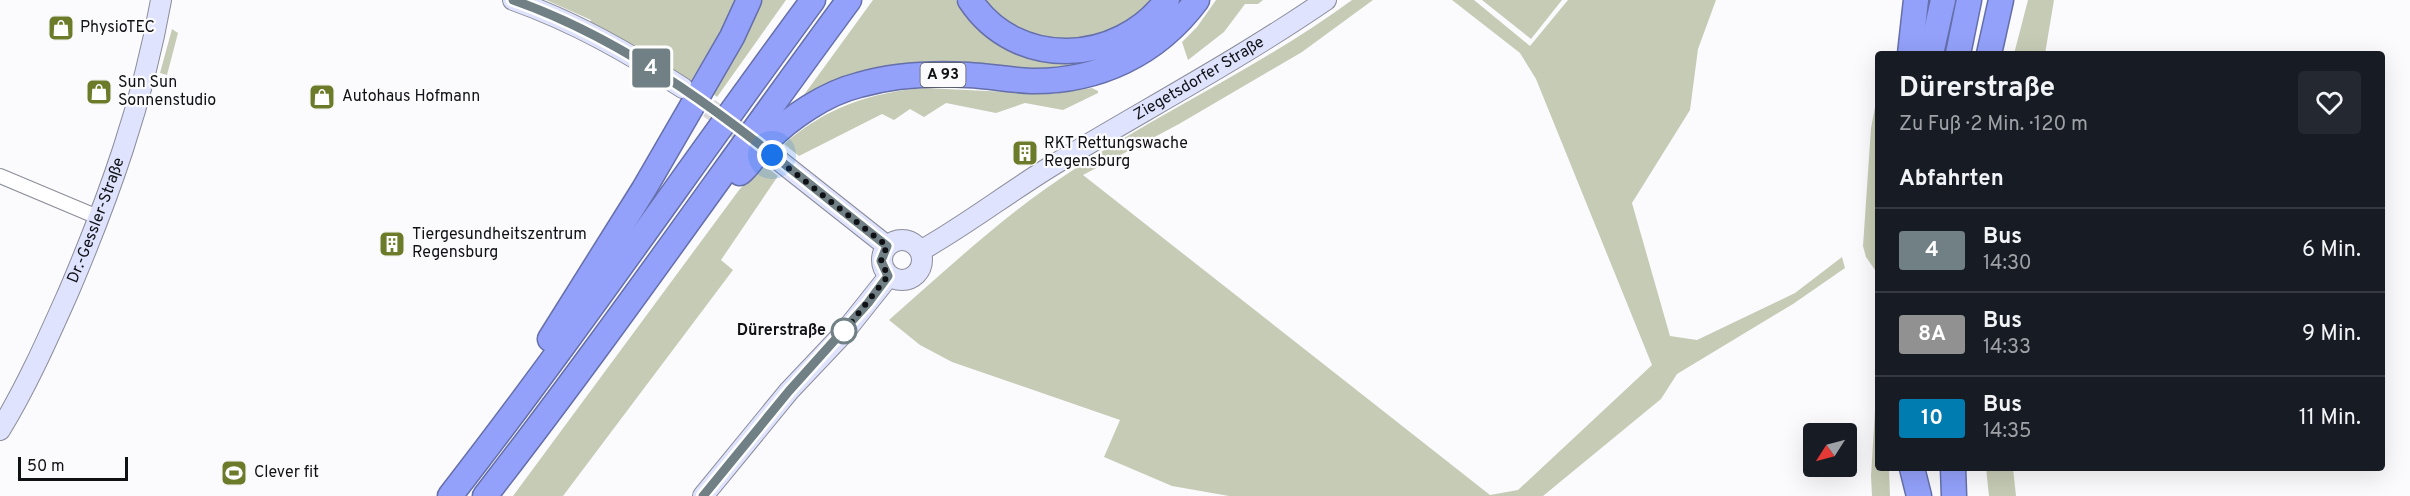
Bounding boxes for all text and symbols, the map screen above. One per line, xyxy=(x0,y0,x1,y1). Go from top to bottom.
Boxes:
shop icon: PhysioTEC xyxy=(46,13,76,43)
place label: PhysioTEC xyxy=(80,18,155,38)
street label: Ziegetsdorfer Straße xyxy=(1130,33,1268,125)
line badge: 4 xyxy=(632,48,670,88)
text: 4 xyxy=(644,55,658,82)
road number: A 93 xyxy=(920,63,966,87)
text: Dürerstraße xyxy=(1899,71,2055,107)
button: heart xyxy=(2298,71,2361,134)
place label: Sun Sun Sonnenstudio xyxy=(118,73,216,111)
shop icon: Sun Sun Sonnenstudio xyxy=(84,77,114,107)
shop icon: Autohaus Hofmann xyxy=(307,82,337,112)
place label: Autohaus Hofmann xyxy=(342,87,480,107)
text: Zu Fuß · 2 Min. · 120 m xyxy=(1899,112,2088,138)
place label: RKT Rettungswache Regensburg xyxy=(1044,134,1188,172)
building icon: RKT Rettungswache Regensburg xyxy=(1010,138,1040,168)
your location xyxy=(757,140,787,170)
street label: Dr.-Gessler-Straße xyxy=(63,155,129,286)
text: Abfahrten xyxy=(1899,166,2004,193)
text: Bus xyxy=(1983,224,2022,251)
place label: Tiergesundheitszentrum Regensburg xyxy=(412,225,587,263)
building icon: Tiergesundheitszentrum Regensburg xyxy=(377,229,407,259)
text: 4 xyxy=(1925,237,1939,264)
text: 6 Min. xyxy=(2302,237,2361,264)
text: 14:30 xyxy=(1983,251,2032,277)
text: Bus xyxy=(1983,308,2022,335)
marker: Dürerstraße xyxy=(831,318,857,344)
place label: Dürerstraße xyxy=(737,321,826,341)
text: 8A xyxy=(1918,321,1946,348)
text: 9 Min. xyxy=(2302,321,2361,348)
text: 14:33 xyxy=(1983,335,2031,361)
text: Bus xyxy=(1983,392,2022,419)
text: 10 xyxy=(1921,405,1943,432)
text: 11 Min. xyxy=(2299,405,2361,432)
text: 14:35 xyxy=(1983,419,2031,445)
north arrow xyxy=(1803,423,1857,477)
map controls xyxy=(1803,423,1857,477)
scale bar xyxy=(18,454,128,482)
text: 50 m xyxy=(27,457,65,477)
sports icon: Clever fit xyxy=(219,458,249,488)
place label: Clever fit xyxy=(254,463,319,483)

